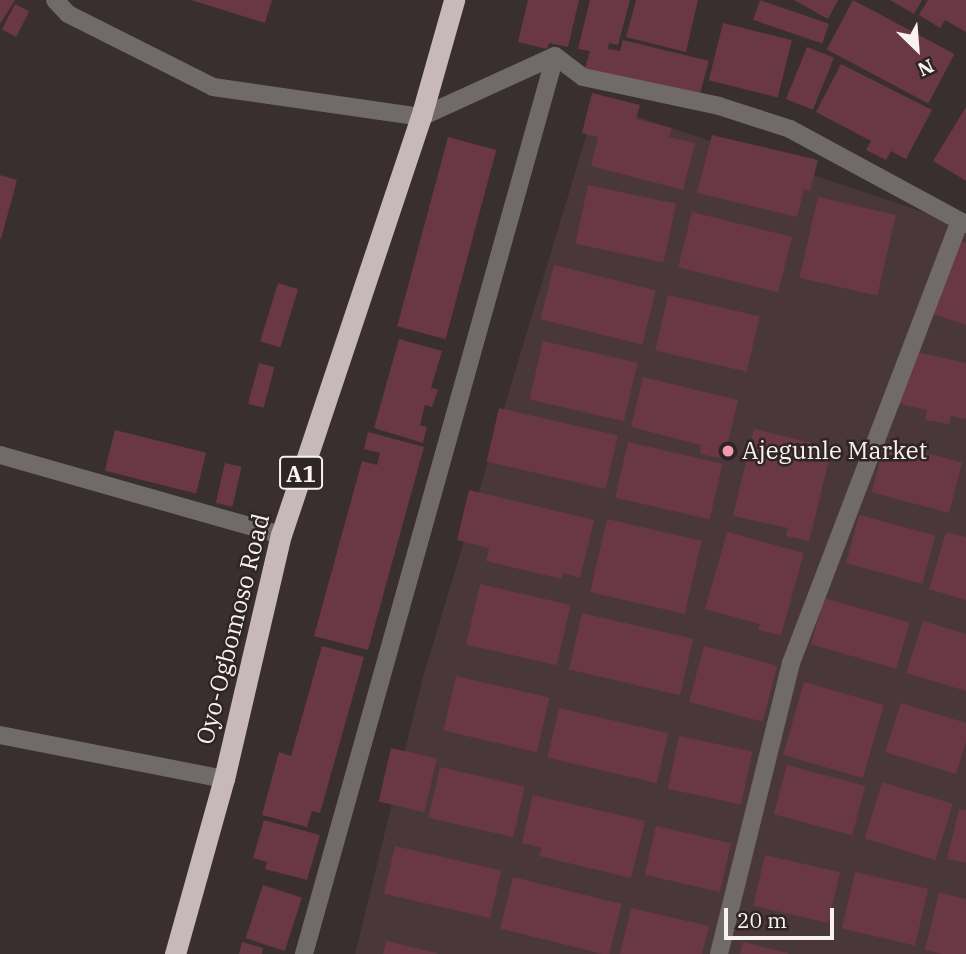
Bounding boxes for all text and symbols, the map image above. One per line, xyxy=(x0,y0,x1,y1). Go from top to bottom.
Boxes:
north arrow xyxy=(882,14,952,84)
text: N xyxy=(914,54,938,82)
place label: Ajegunle Market xyxy=(742,437,927,465)
marker: Ajegunle Market xyxy=(720,443,736,459)
road number: A1 xyxy=(278,453,324,492)
street label: Oyo-Ogbomoso Road xyxy=(190,511,276,747)
scale bar xyxy=(728,894,838,938)
text: 20 m xyxy=(737,906,787,934)

